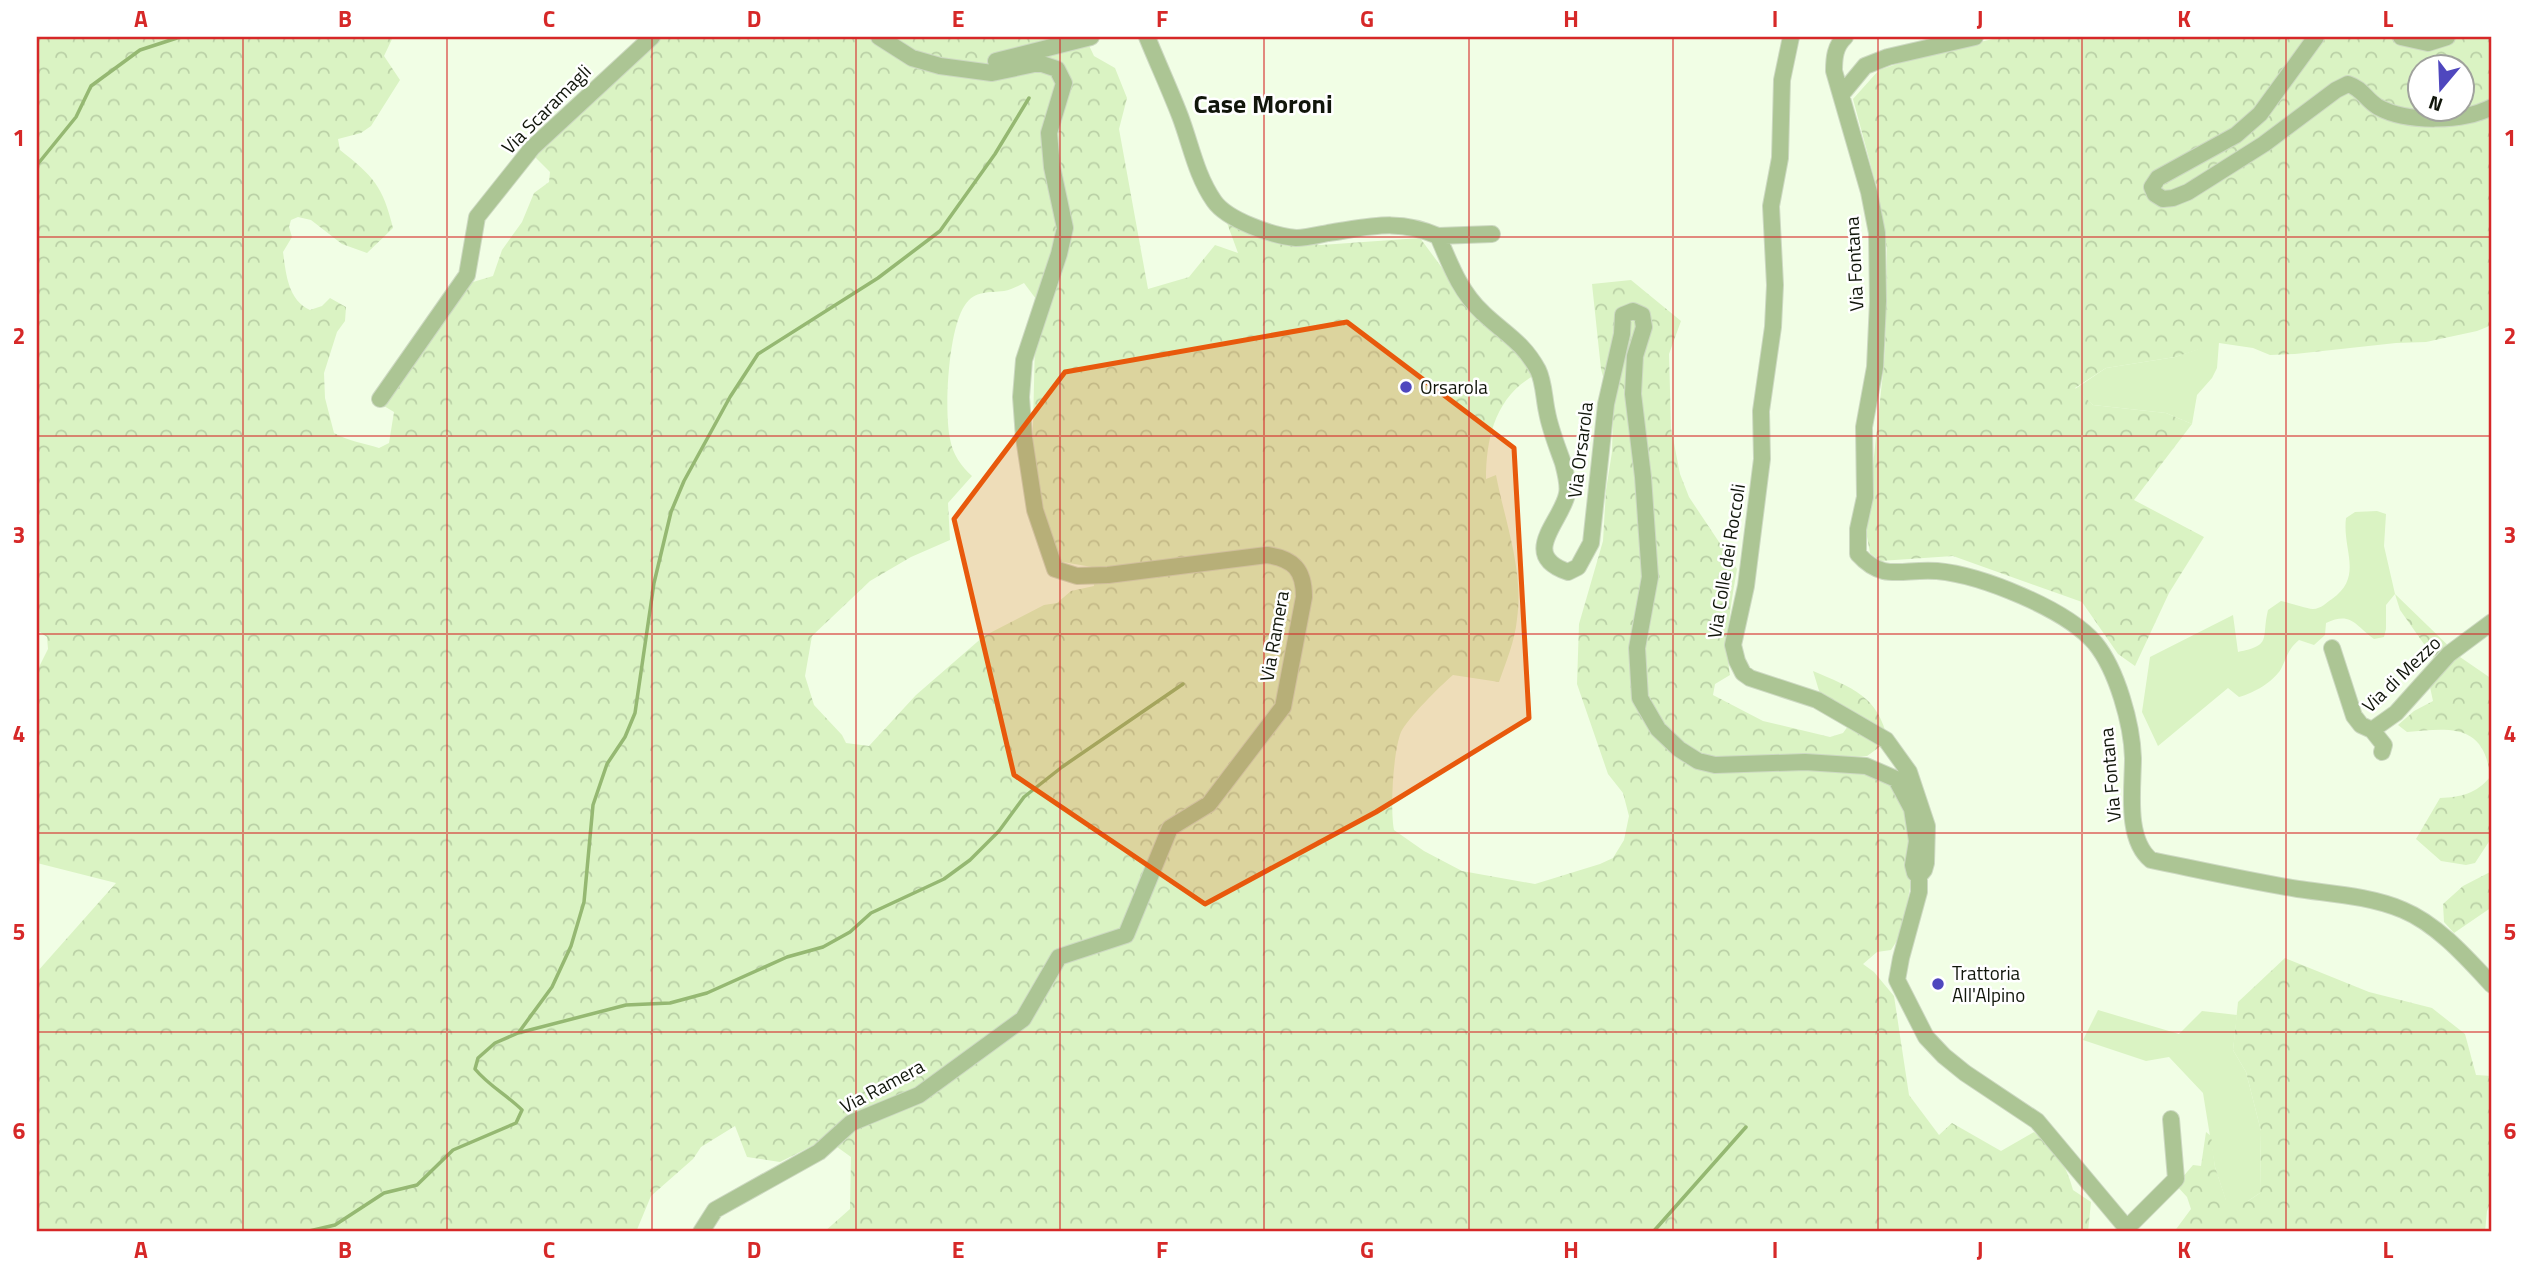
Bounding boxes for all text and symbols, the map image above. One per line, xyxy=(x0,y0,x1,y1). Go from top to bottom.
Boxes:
text: A xyxy=(134,1,148,36)
text: B xyxy=(338,1,352,36)
text: C xyxy=(543,1,555,36)
text: D xyxy=(747,1,761,36)
text: E xyxy=(952,1,964,36)
text: F xyxy=(1156,1,1168,36)
text: G xyxy=(1360,1,1374,36)
text: H xyxy=(1563,1,1579,36)
text: I xyxy=(1772,1,1778,36)
text: J xyxy=(1977,1,1983,36)
text: K xyxy=(2177,1,2191,36)
text: L xyxy=(2383,1,2394,36)
north arrow xyxy=(2406,52,2476,122)
street label: Via Scaramagli xyxy=(494,57,597,160)
district label: Case Moroni xyxy=(1193,84,1333,123)
text: N xyxy=(2424,89,2446,120)
text: 1 xyxy=(13,120,25,155)
text: 1 xyxy=(2504,120,2516,155)
street label: Via Fontana xyxy=(1837,216,1870,312)
text: 2 xyxy=(13,318,25,353)
text: 2 xyxy=(2504,318,2516,353)
place label: Orsarola xyxy=(1420,372,1488,401)
marker: Orsarola xyxy=(1398,379,1414,395)
street label: Via Orsarola xyxy=(1559,400,1600,500)
street label: Via Colle dei Roccoli xyxy=(1699,482,1752,640)
text: 3 xyxy=(13,517,25,552)
text: 3 xyxy=(2504,517,2516,552)
street label: Via Ramera xyxy=(1251,588,1296,684)
street label: Via di Mezzo xyxy=(2355,628,2447,719)
text: 4 xyxy=(13,716,25,751)
text: 4 xyxy=(2504,716,2516,751)
street label: Via Fontana xyxy=(2091,726,2128,823)
text: 5 xyxy=(13,914,25,949)
text: 5 xyxy=(2504,914,2516,949)
place label: Trattoria All'Alpino xyxy=(1952,958,2025,1009)
marker: Trattoria All'Alpino xyxy=(1930,976,1946,992)
street label: Via Ramera xyxy=(834,1051,929,1120)
text: 6 xyxy=(13,1113,26,1148)
text: 6 xyxy=(2504,1113,2517,1148)
text: A xyxy=(134,1232,148,1267)
text: B xyxy=(338,1232,352,1267)
text: C xyxy=(543,1232,555,1267)
text: D xyxy=(747,1232,761,1267)
text: E xyxy=(952,1232,964,1267)
text: F xyxy=(1156,1232,1168,1267)
text: G xyxy=(1360,1232,1374,1267)
text: H xyxy=(1563,1232,1579,1267)
text: I xyxy=(1772,1232,1778,1267)
text: J xyxy=(1977,1232,1983,1267)
text: K xyxy=(2177,1232,2191,1267)
text: L xyxy=(2383,1232,2394,1267)

